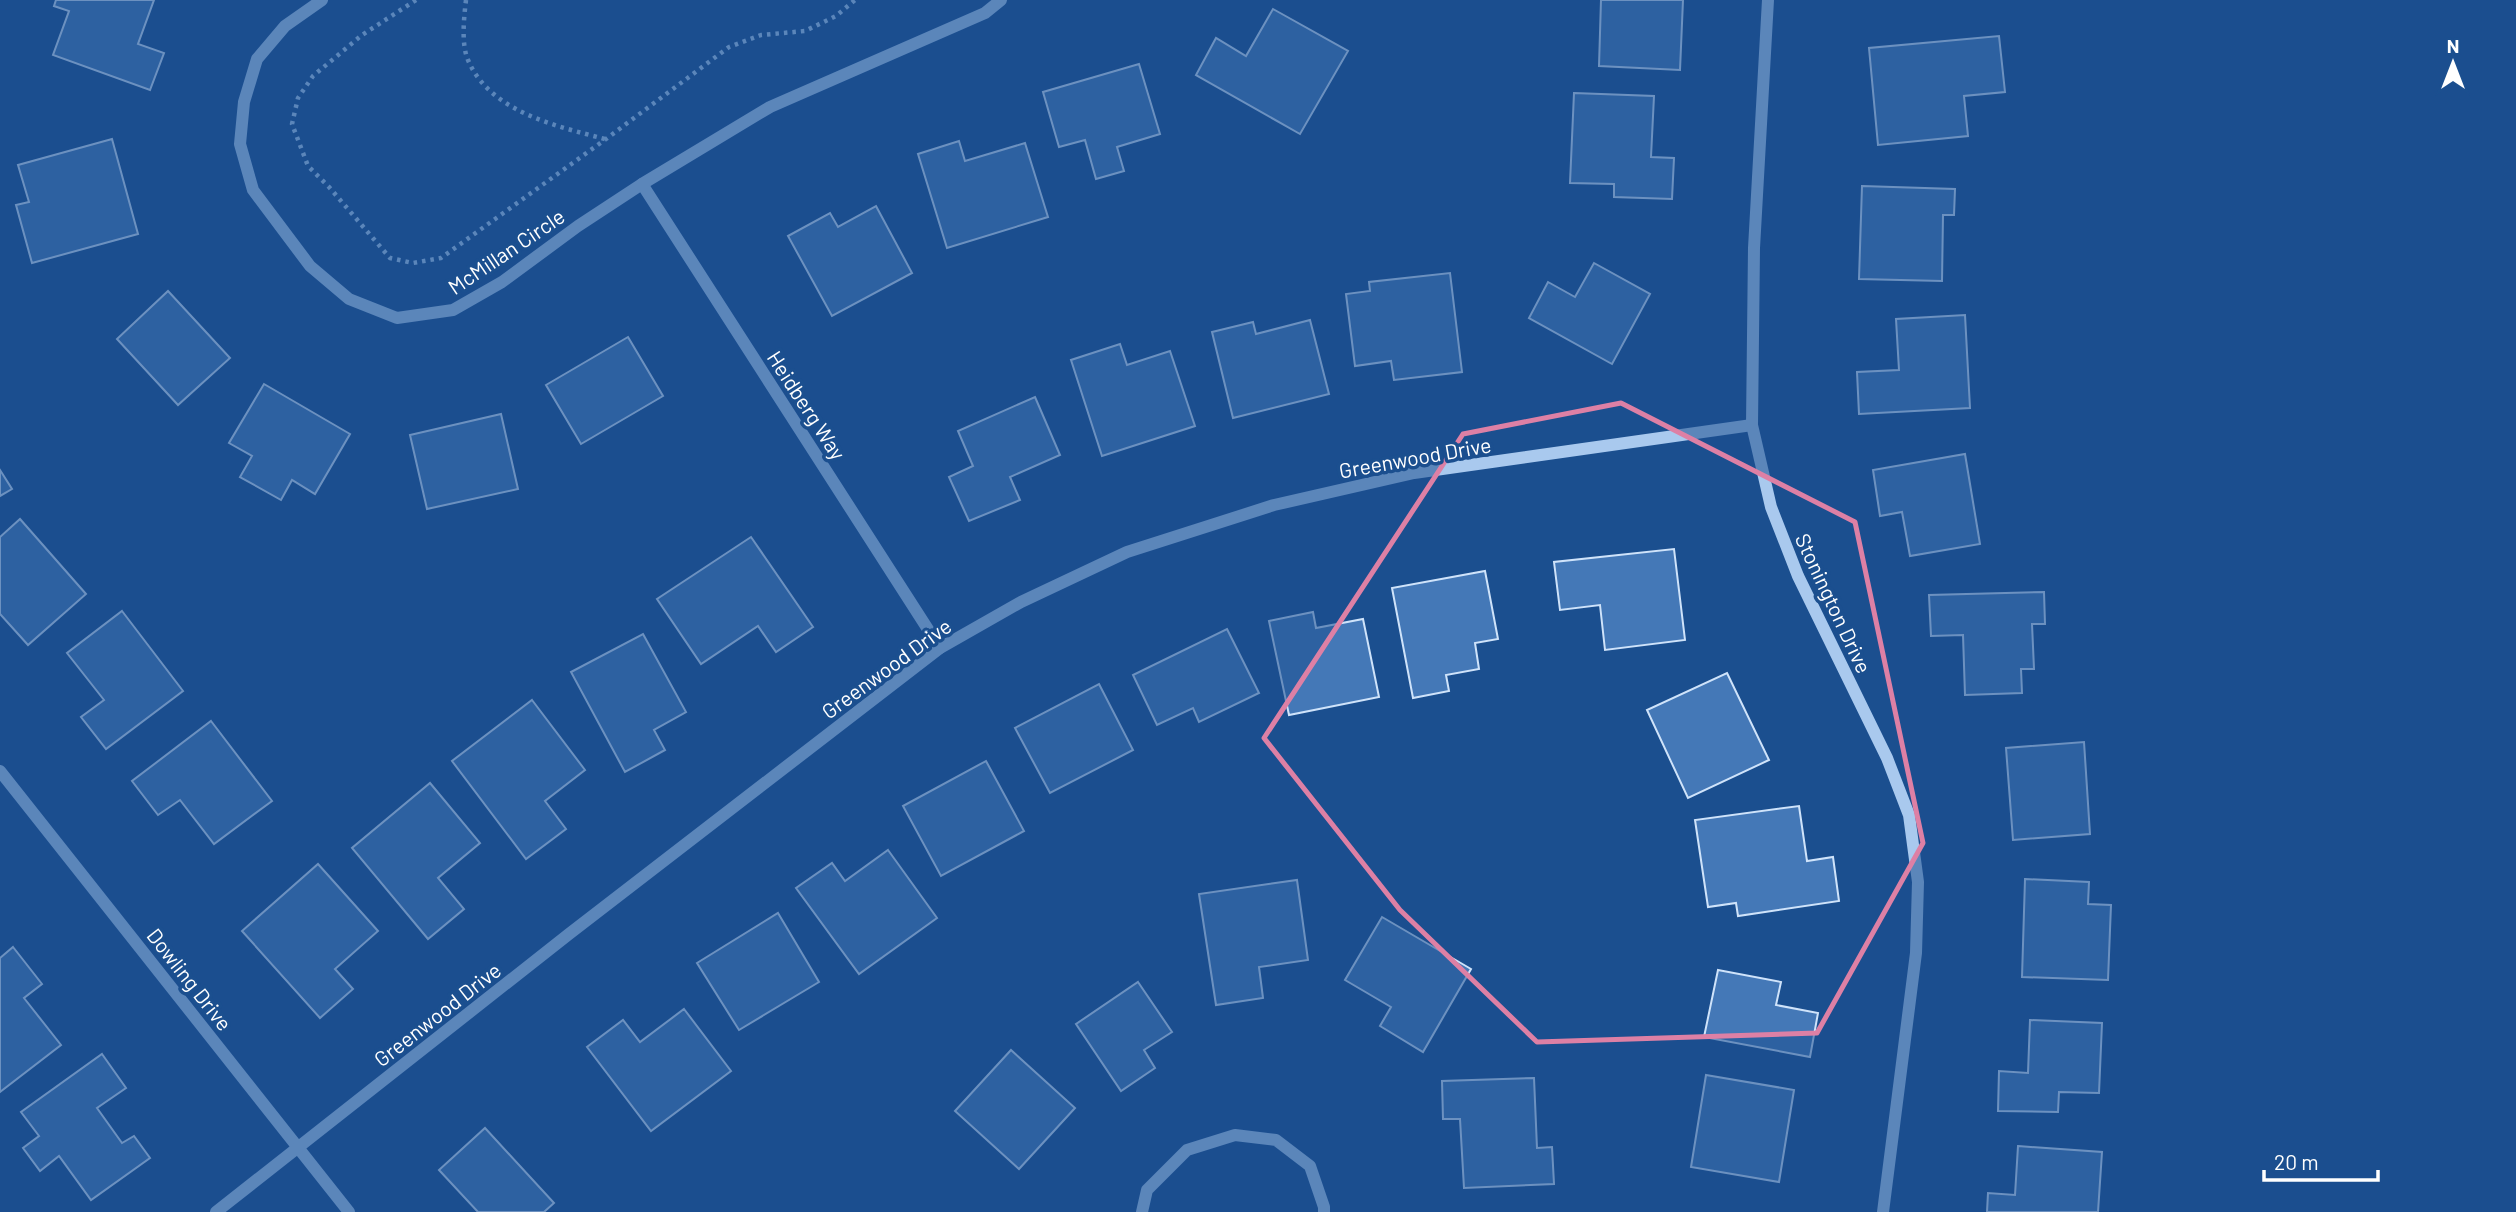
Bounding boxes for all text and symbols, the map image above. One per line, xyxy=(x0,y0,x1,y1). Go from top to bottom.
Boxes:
north arrow xyxy=(2418,28,2488,98)
text: N xyxy=(2447,34,2459,57)
street label: McMillan Circle xyxy=(443,203,569,299)
street label: Heidberg Way xyxy=(763,346,852,464)
street label: Greenwood Drive xyxy=(1337,431,1493,483)
street label: Stonington Drive xyxy=(1791,529,1877,677)
street label: Greenwood Drive xyxy=(816,613,956,723)
street label: Dowling Drive xyxy=(142,923,238,1035)
street label: Greenwood Drive xyxy=(369,957,505,1071)
scale bar xyxy=(2264,1138,2378,1182)
text: 20 m xyxy=(2274,1149,2319,1174)

